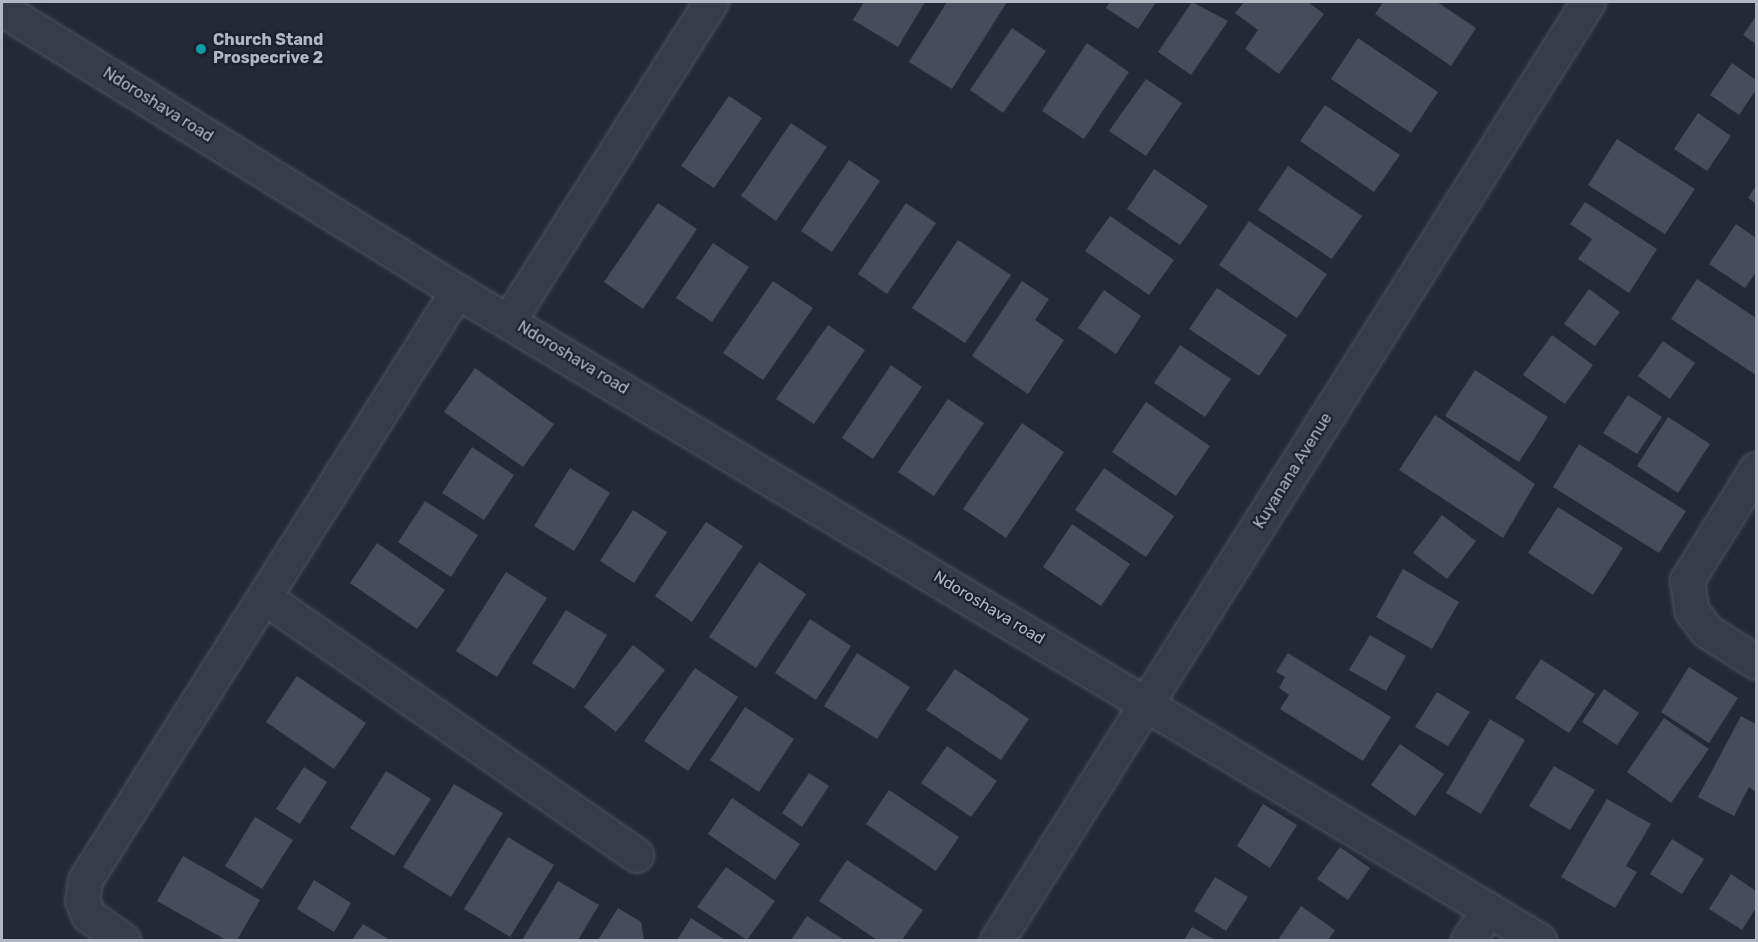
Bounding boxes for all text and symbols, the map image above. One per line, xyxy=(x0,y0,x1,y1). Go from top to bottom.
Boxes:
place label: Church Stand Prospecrive 2 xyxy=(213,30,323,68)
marker: Church Stand Prospecrive 2 xyxy=(194,42,208,56)
street label: Ndoroshava road xyxy=(99,63,217,147)
street label: Ndoroshava road xyxy=(514,317,632,399)
street label: Kuyanana Avenue xyxy=(1250,409,1336,533)
street label: Ndoroshava road xyxy=(930,567,1048,649)

